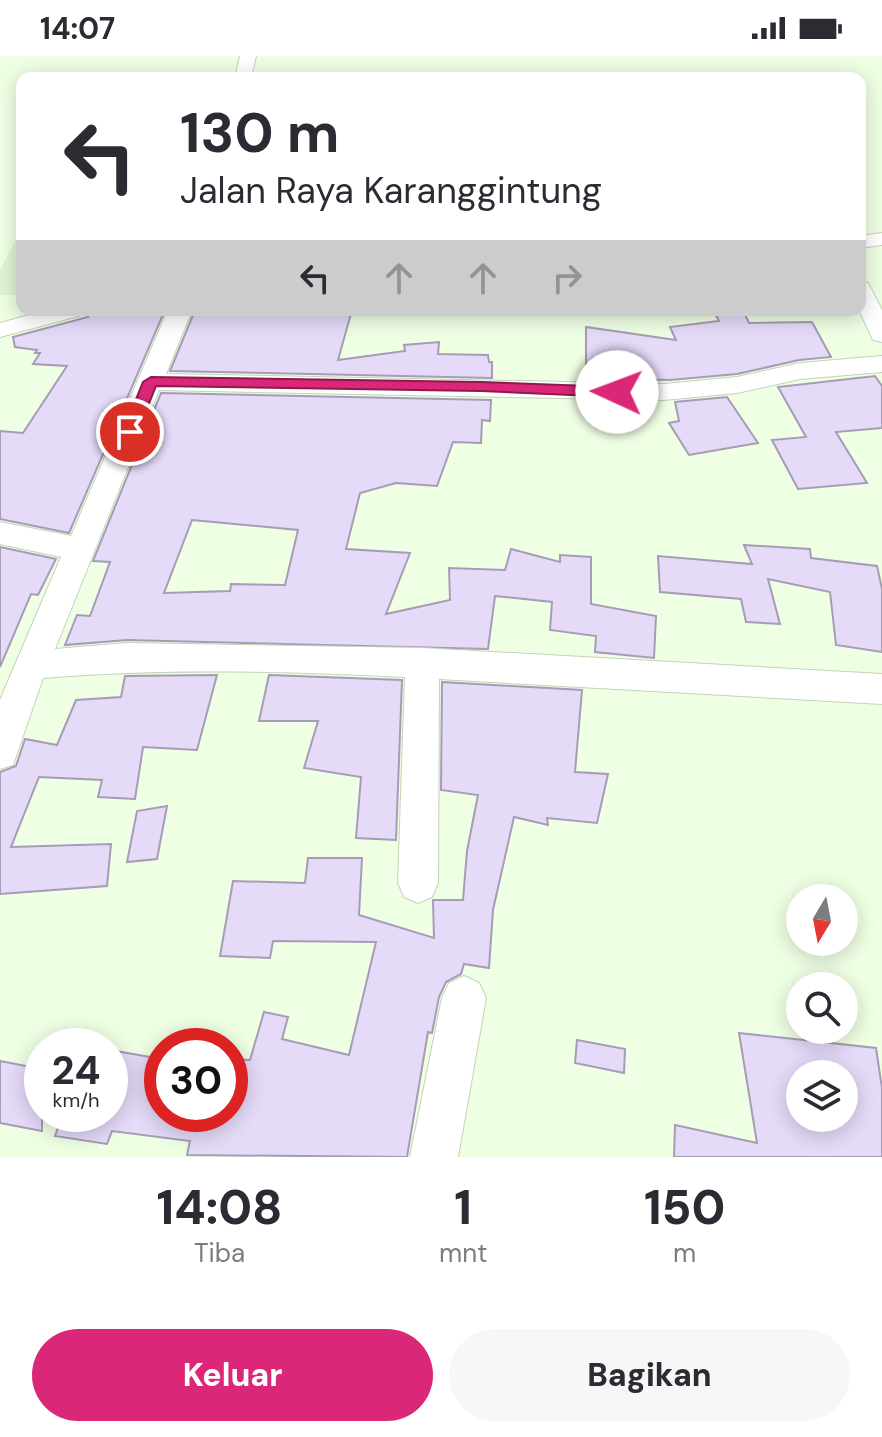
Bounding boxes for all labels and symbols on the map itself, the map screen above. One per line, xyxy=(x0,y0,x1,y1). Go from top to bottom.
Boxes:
position arrow xyxy=(575,350,659,434)
pin xyxy=(96,398,164,466)
north arrow xyxy=(786,884,858,956)
speed limit sign: 30 xyxy=(144,1028,248,1132)

